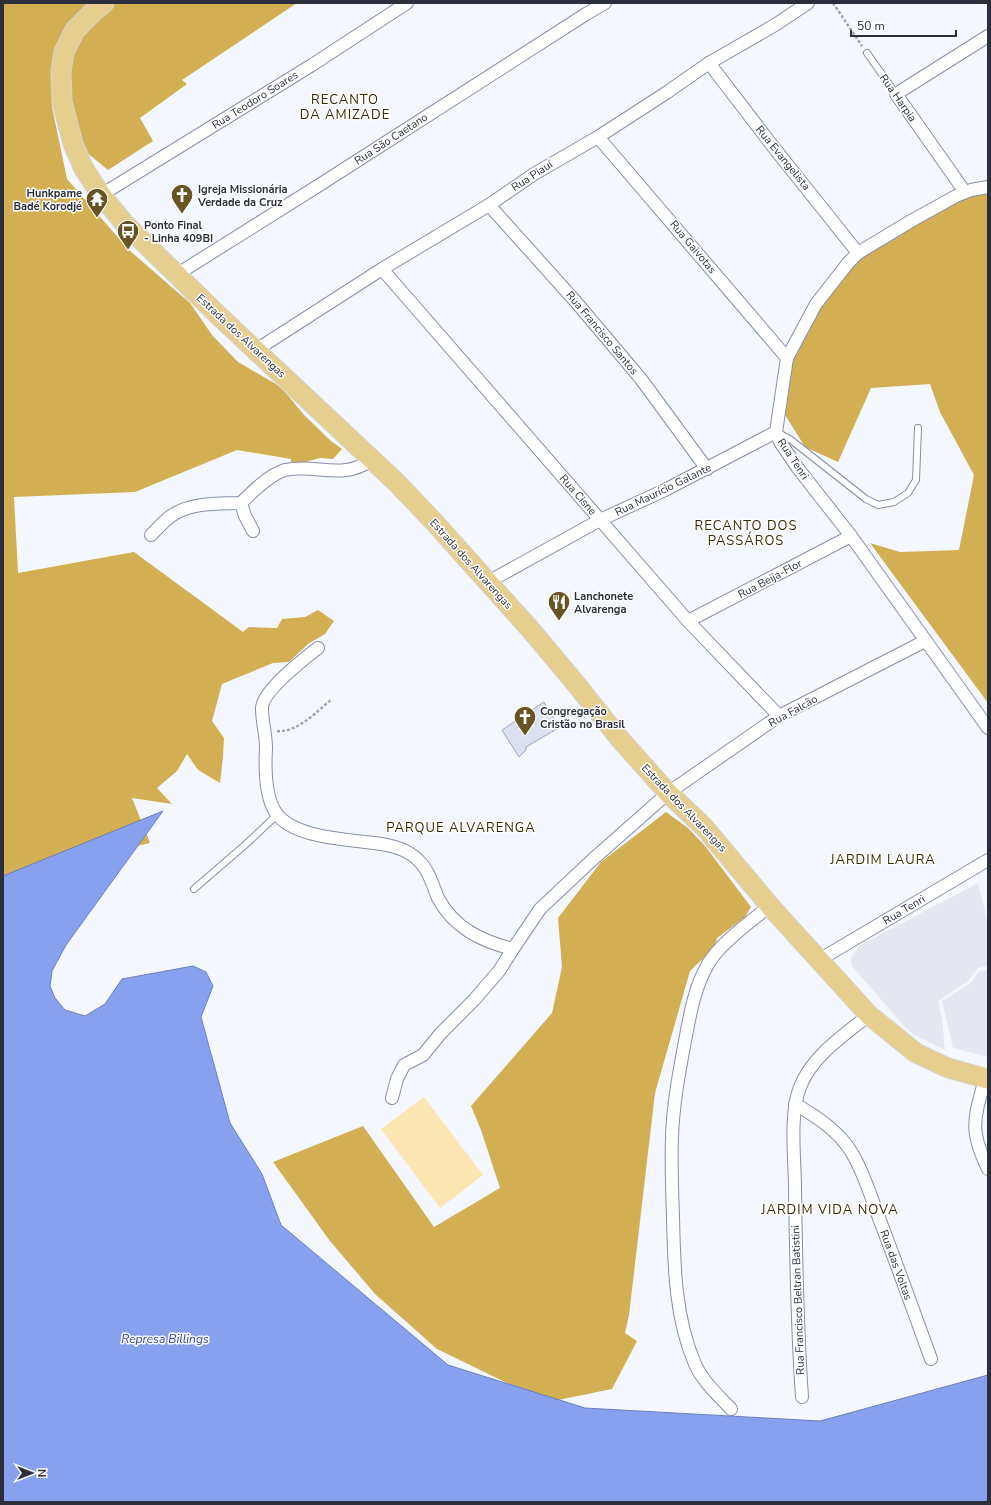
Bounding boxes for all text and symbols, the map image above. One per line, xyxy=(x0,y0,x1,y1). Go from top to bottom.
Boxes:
scale bar xyxy=(851,12,956,38)
text: 50 m xyxy=(857,18,885,34)
street label: Rua Teodoro Soares xyxy=(209,67,301,133)
street label: Rua Harpia xyxy=(876,71,920,125)
district label: RECANTO DA AMIZADE xyxy=(300,91,390,124)
street label: Rua São Caetano xyxy=(351,110,431,168)
street label: Rua Evangelista xyxy=(752,123,814,194)
street label: Rua Piauí xyxy=(509,156,557,195)
church icon: Igreja Missionária Verdade da Cruz xyxy=(169,182,195,215)
place label: Igreja Missionária Verdade da Cruz xyxy=(197,182,288,210)
place label: Hunkpame Badé Korodjé xyxy=(13,186,82,214)
temple icon: Hunkpame Badé Korodjé xyxy=(84,186,110,219)
street label: Rua Gaivotas xyxy=(666,217,720,277)
bus stop icon: Ponto Final - Linha 409BI xyxy=(115,218,141,251)
place label: Ponto Final - Linha 409BI xyxy=(144,218,213,246)
street label: Rua Francisco Santos xyxy=(563,288,641,378)
street label: Estrada dos Alvarengas xyxy=(193,291,289,381)
street label: Rua Tenri xyxy=(774,436,812,482)
street label: Rua Maurício Galante xyxy=(612,460,714,520)
street label: Rua Cisne xyxy=(556,471,600,519)
street label: Estrada dos Alvarengas xyxy=(426,516,516,612)
district label: RECANTO DOS PASSÁROS xyxy=(694,517,798,550)
street label: Rua Beija-Flor xyxy=(735,556,805,602)
restaurant icon: Lanchonete Alvarenga xyxy=(546,589,572,622)
place label: Lanchonete Alvarenga xyxy=(574,589,633,617)
street label: Rua Falcão xyxy=(766,691,820,731)
church icon: Congregação Cristão no Brasil xyxy=(512,704,538,737)
place label: Congregação Cristão no Brasil xyxy=(540,704,625,732)
street label: Estrada dos Alvarengas xyxy=(638,761,730,855)
district label: PARQUE ALVARENGA xyxy=(386,819,536,837)
district label: JARDIM LAURA xyxy=(829,851,936,869)
street label: Rua Tenri xyxy=(880,892,928,928)
district label: JARDIM VIDA NOVA xyxy=(760,1201,899,1219)
street label: Rua Francisco Beltran Batistini xyxy=(788,1225,808,1375)
street label: Rua das Voltas xyxy=(876,1228,916,1302)
water label: Represa Billings xyxy=(121,1331,209,1347)
north arrow xyxy=(12,1453,52,1493)
text: N xyxy=(34,1469,49,1477)

